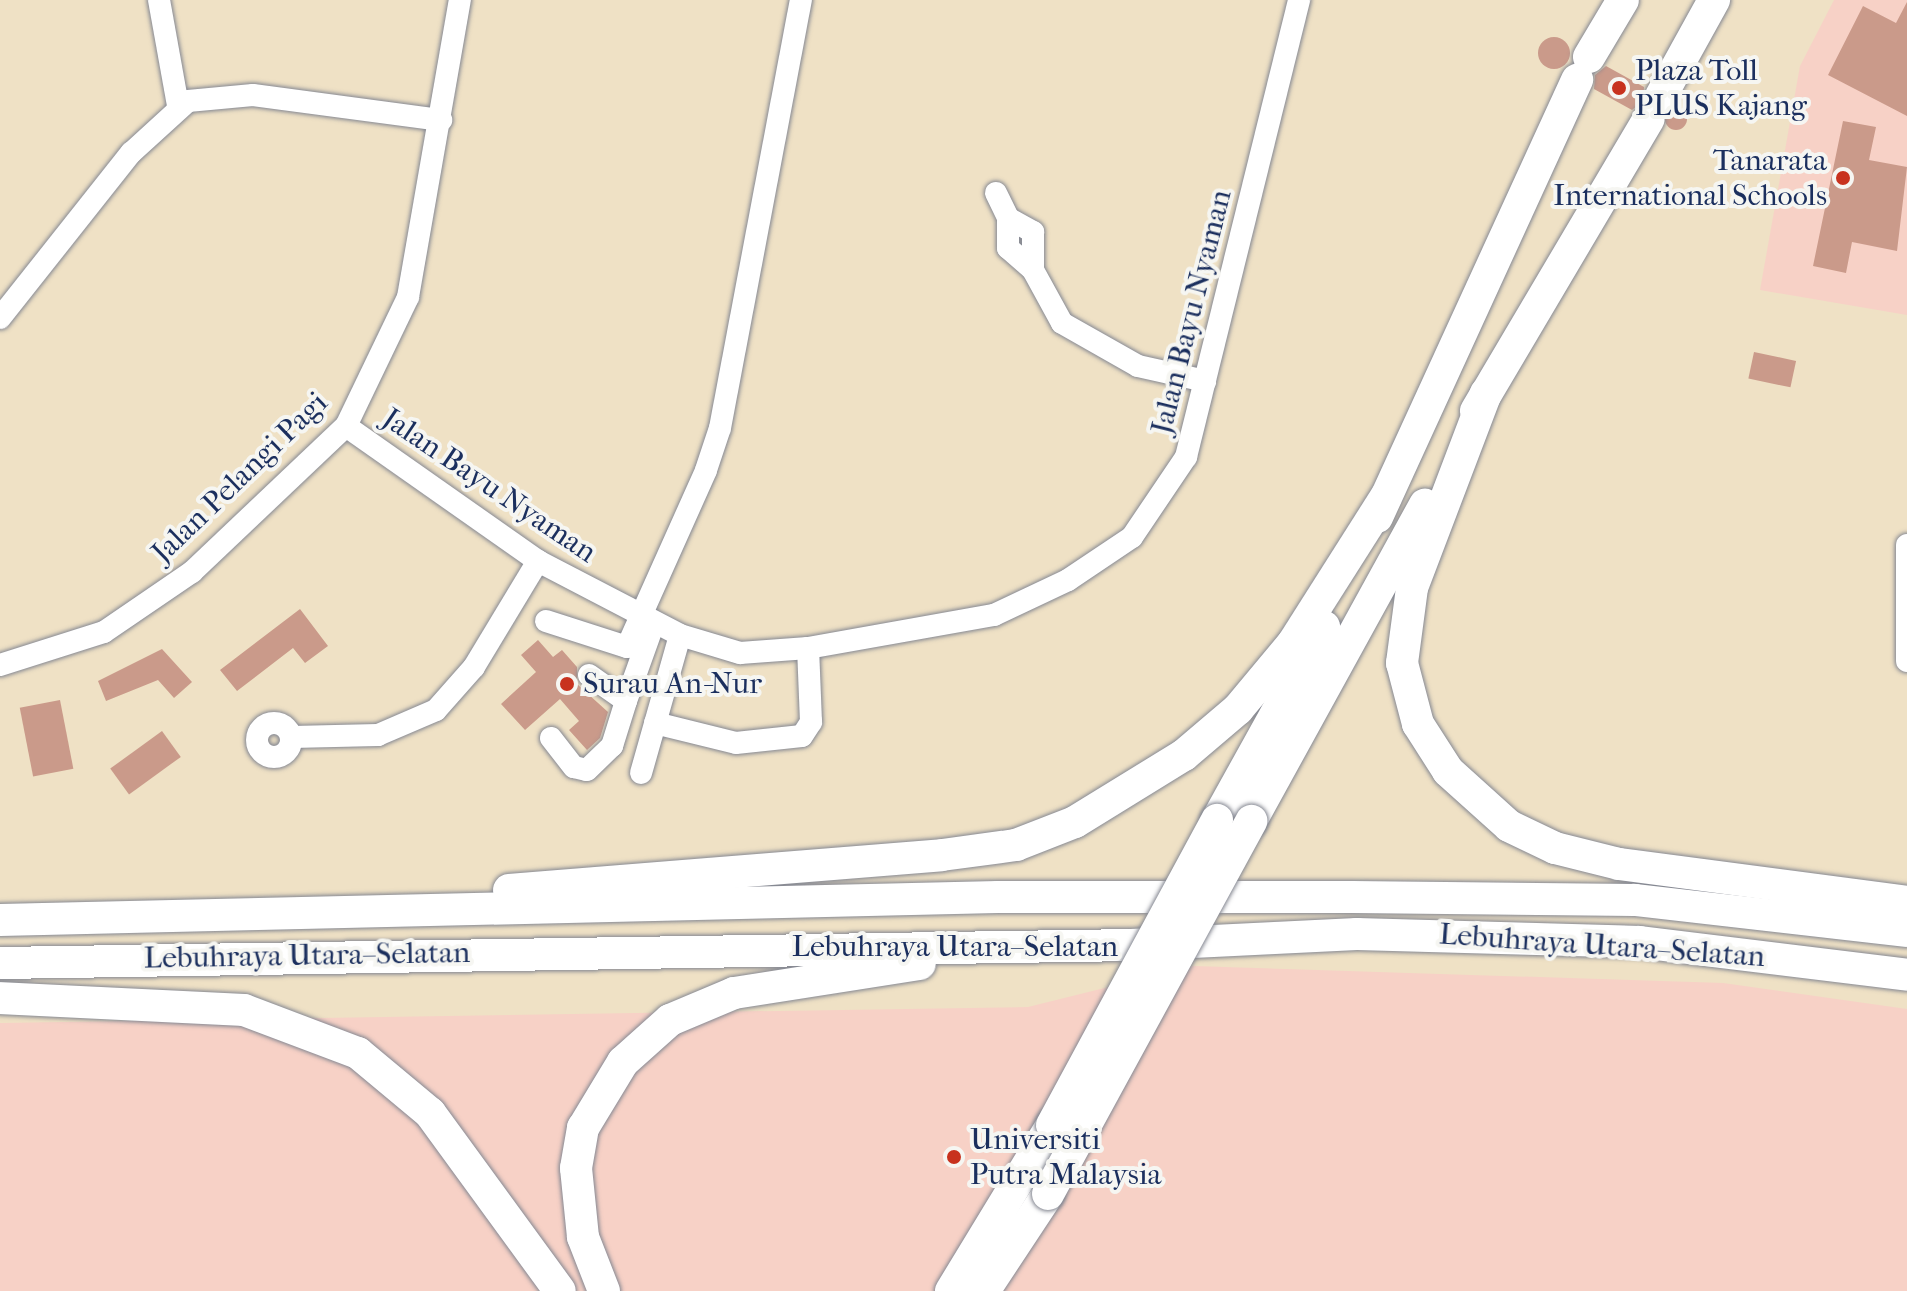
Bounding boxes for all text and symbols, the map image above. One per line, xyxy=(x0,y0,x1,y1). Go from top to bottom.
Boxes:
place label: Plaza Toll PLUS Kajang xyxy=(1635,53,1807,124)
marker: Plaza Toll PLUS Kajang xyxy=(1610,79,1628,97)
place label: Tanarata International Schools xyxy=(1553,143,1827,214)
marker: Tanarata International Schools xyxy=(1834,169,1852,187)
street label: Jalan Bayu Nyaman xyxy=(1144,186,1240,438)
street label: Jalan Pelangi Pagi xyxy=(145,385,335,571)
street label: Jalan Bayu Nyaman xyxy=(375,401,603,571)
place label: Surau An-Nur xyxy=(583,666,762,702)
marker: Surau An-Nur xyxy=(558,675,576,693)
street label: Lebuhraya Utara–Selatan xyxy=(1438,917,1766,975)
street label: Lebuhraya Utara–Selatan xyxy=(792,929,1118,965)
street label: Lebuhraya Utara–Selatan xyxy=(143,935,471,977)
place label: Universiti Putra Malaysia xyxy=(970,1122,1161,1192)
marker: Universiti Putra Malaysia xyxy=(945,1148,963,1166)

